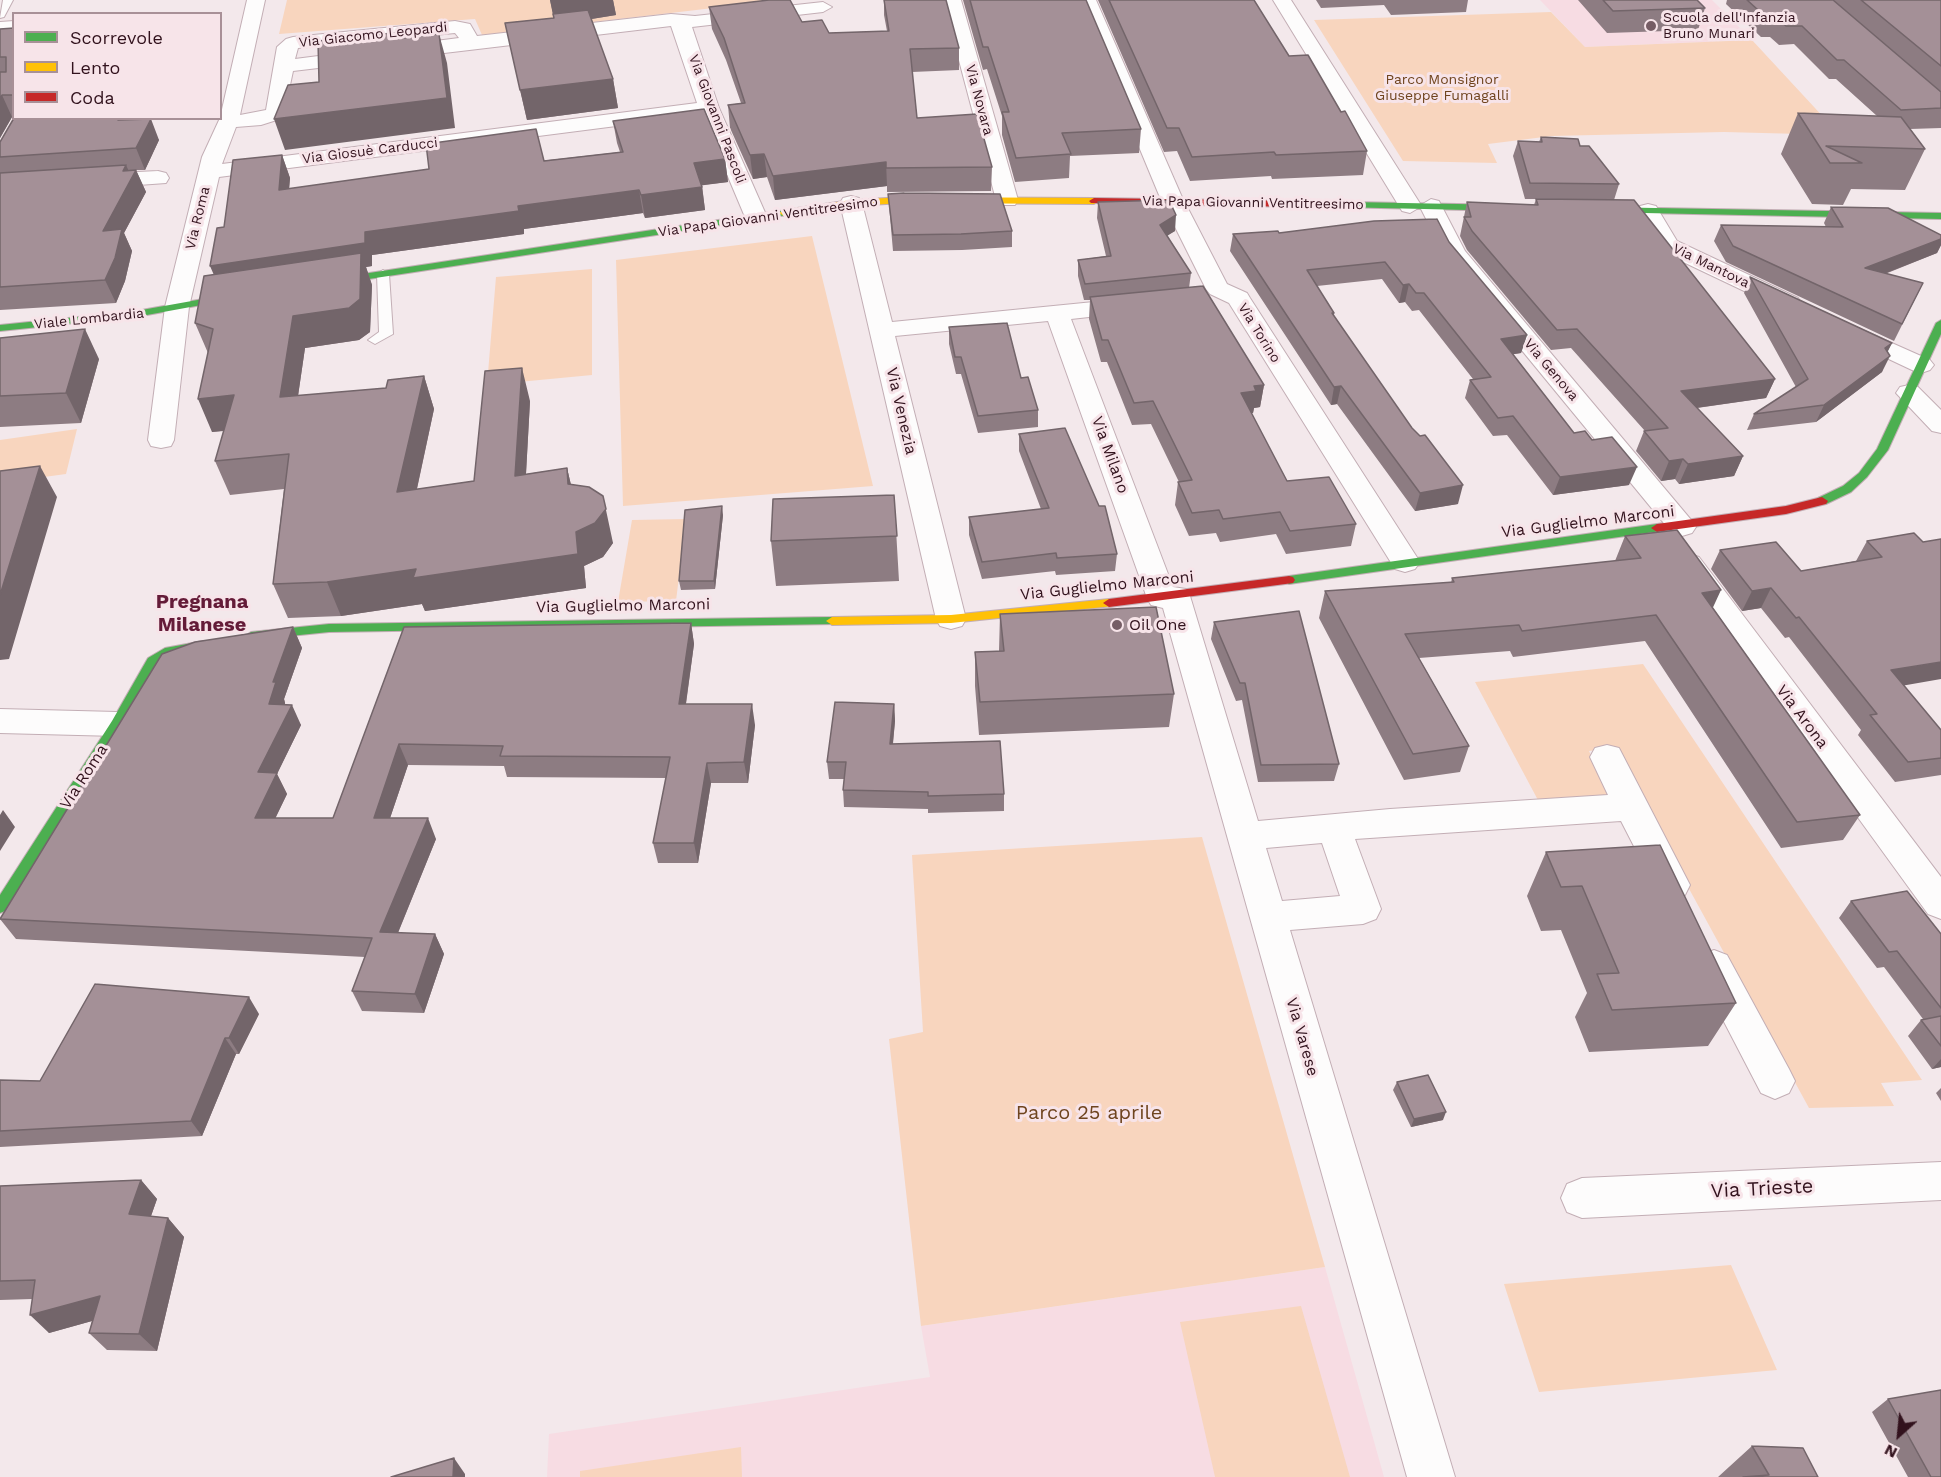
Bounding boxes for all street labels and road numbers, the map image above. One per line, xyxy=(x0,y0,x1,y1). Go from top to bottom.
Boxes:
street label: Via Giacomo Leopardi xyxy=(298,19,448,51)
street label: Via Giovanni Pascoli xyxy=(685,52,749,186)
street label: Via Novara xyxy=(962,63,996,137)
street label: Via Giosuè Carducci xyxy=(301,134,439,168)
street label: Via Roma xyxy=(182,185,214,251)
street label: Via Papa Giovanni Ventitreesimo xyxy=(657,193,879,241)
street label: Via Papa Giovanni Ventitreesimo xyxy=(1142,193,1364,213)
street label: Via Mantova xyxy=(1670,240,1752,292)
street label: Via Torino xyxy=(1234,300,1284,366)
street label: Viale Lombardia xyxy=(33,305,145,333)
street label: Via Genova xyxy=(1520,336,1582,404)
street label: Via Venezia xyxy=(882,365,920,457)
street label: Via Milano xyxy=(1087,414,1133,496)
street label: Via Guglielmo Marconi xyxy=(1500,502,1676,542)
street label: Via Guglielmo Marconi xyxy=(1019,567,1195,605)
street label: Via Guglielmo Marconi xyxy=(536,595,710,617)
street label: Via Arona xyxy=(1772,681,1832,753)
street label: Via Roma xyxy=(56,741,112,813)
street label: Via Varese xyxy=(1282,996,1322,1078)
street label: Via Trieste xyxy=(1710,1174,1814,1204)

